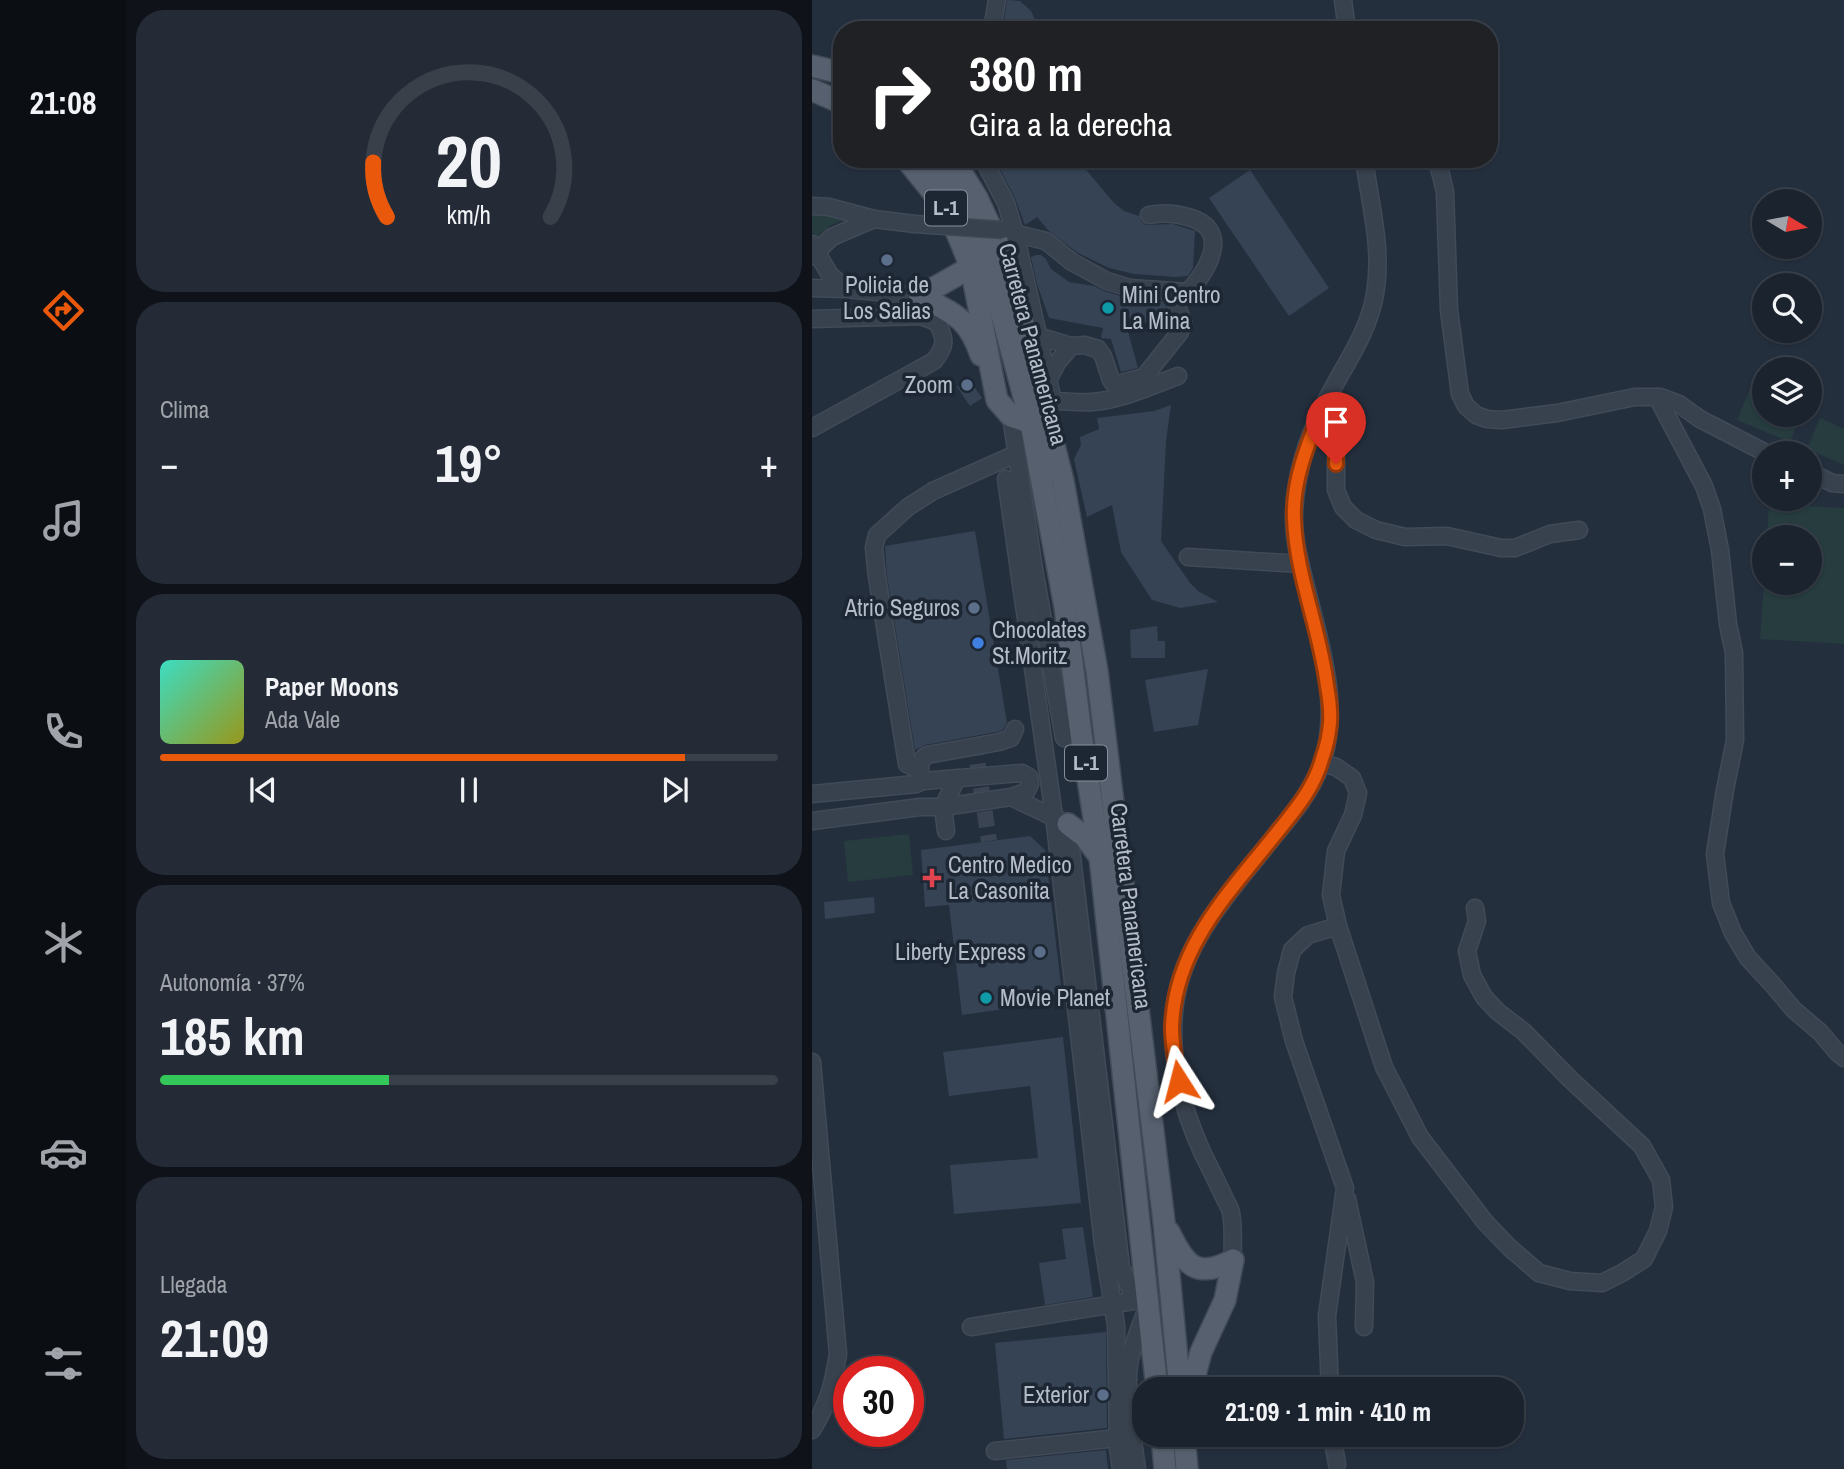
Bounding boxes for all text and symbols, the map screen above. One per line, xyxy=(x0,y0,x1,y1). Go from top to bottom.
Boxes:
text: 380 m xyxy=(969,40,1083,106)
icon: right xyxy=(854,49,945,140)
text: 21:08 xyxy=(29,81,97,124)
text: Gira a la derecha xyxy=(969,103,1172,146)
text: 20 xyxy=(436,112,502,210)
north arrow xyxy=(1752,189,1822,259)
map controls xyxy=(1752,189,1822,595)
road number: L-1 xyxy=(925,190,967,226)
text: km/h xyxy=(447,198,491,232)
street label: Carretera Panamericana xyxy=(992,240,1075,449)
marker: Policia de Los Salias xyxy=(879,252,895,268)
place label: Policia de Los Salias xyxy=(843,269,931,326)
button: search xyxy=(1752,273,1822,343)
place label: Mini Centro La Mina xyxy=(1122,279,1221,336)
icon: directions xyxy=(39,286,88,335)
marker: Mini Centro La Mina xyxy=(1100,300,1116,316)
button: layers xyxy=(1752,357,1822,427)
place label: Zoom xyxy=(905,369,953,400)
marker: Zoom xyxy=(959,377,975,393)
pin xyxy=(1306,392,1366,464)
text: Clima xyxy=(160,394,209,425)
icon: arrive xyxy=(1317,403,1355,441)
text: 19° xyxy=(435,428,503,498)
text: − xyxy=(160,438,178,489)
text: + xyxy=(760,438,778,489)
button: + xyxy=(1752,441,1822,511)
icon: music xyxy=(39,496,88,545)
button: − xyxy=(1752,525,1822,595)
place label: Atrio Seguros xyxy=(844,592,960,623)
marker: Atrio Seguros xyxy=(966,600,982,616)
place label: Chocolates St.Moritz xyxy=(992,614,1086,671)
marker: Chocolates St.Moritz xyxy=(970,635,986,651)
text: Paper Moons xyxy=(265,669,399,704)
text: Ada Vale xyxy=(265,704,340,735)
icon: phone xyxy=(39,707,88,756)
road number: L-1 xyxy=(1065,746,1107,780)
icon: previous xyxy=(244,771,282,809)
icon: pause xyxy=(450,771,488,809)
icon: next xyxy=(656,771,694,809)
street label: Carretera Panamericana xyxy=(1103,801,1160,1011)
place label: Centro Medico La Casonita xyxy=(948,849,1072,906)
marker: Centro Medico La Casonita xyxy=(922,868,942,888)
icon: climate xyxy=(39,918,88,967)
place label: Liberty Express xyxy=(895,936,1026,967)
marker: Liberty Express xyxy=(1032,944,1048,960)
text: Autonomía · 37% xyxy=(160,967,305,998)
place label: Movie Planet xyxy=(1000,982,1110,1013)
marker: Movie Planet xyxy=(978,990,994,1006)
text: 185 km xyxy=(160,1001,305,1071)
position arrow xyxy=(1142,1044,1216,1118)
icon: car xyxy=(39,1128,88,1177)
text: Llegada xyxy=(160,1269,227,1300)
text: 21:09 xyxy=(160,1303,269,1373)
icon: filters xyxy=(39,1339,88,1388)
speed limit sign: 30 xyxy=(833,1356,924,1447)
place label: Exterior xyxy=(1023,1379,1090,1410)
marker: Exterior xyxy=(1095,1387,1111,1403)
text: 21:09 · 1 min · 410 m xyxy=(1225,1394,1431,1429)

